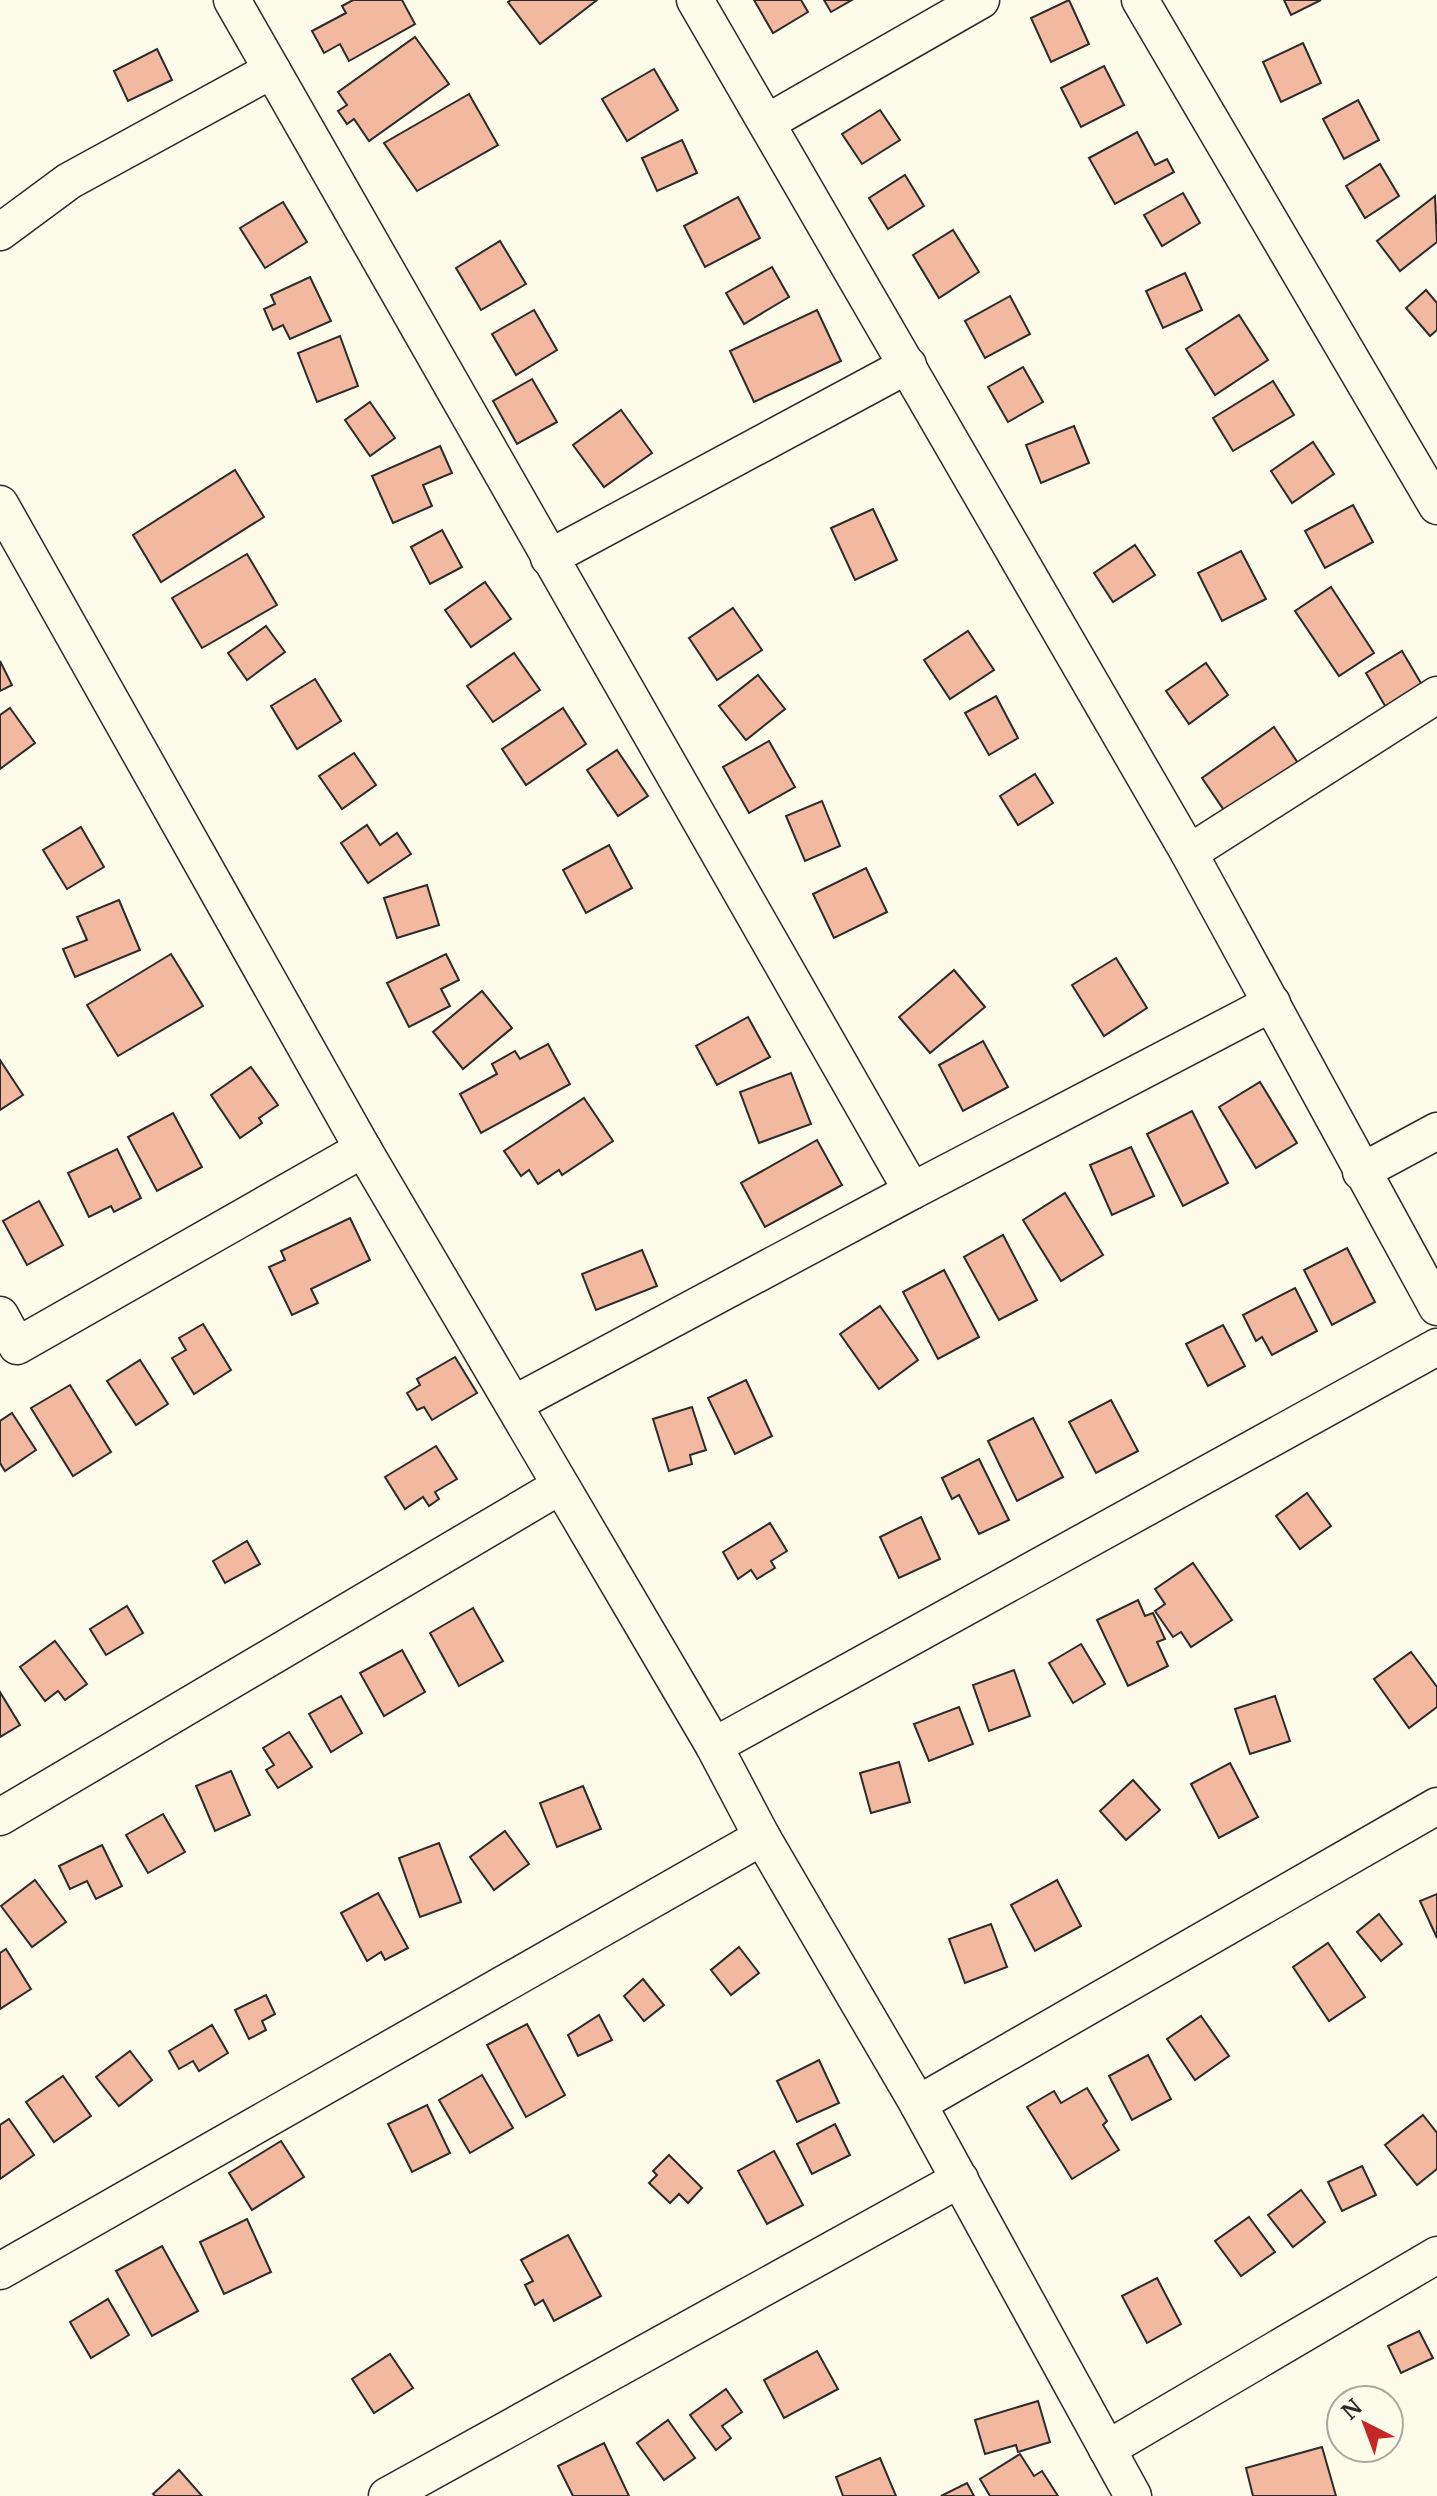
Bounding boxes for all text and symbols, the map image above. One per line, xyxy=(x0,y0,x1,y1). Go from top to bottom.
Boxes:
north arrow xyxy=(1325,2384,1405,2464)
text: N xyxy=(1336,2393,1368,2425)

